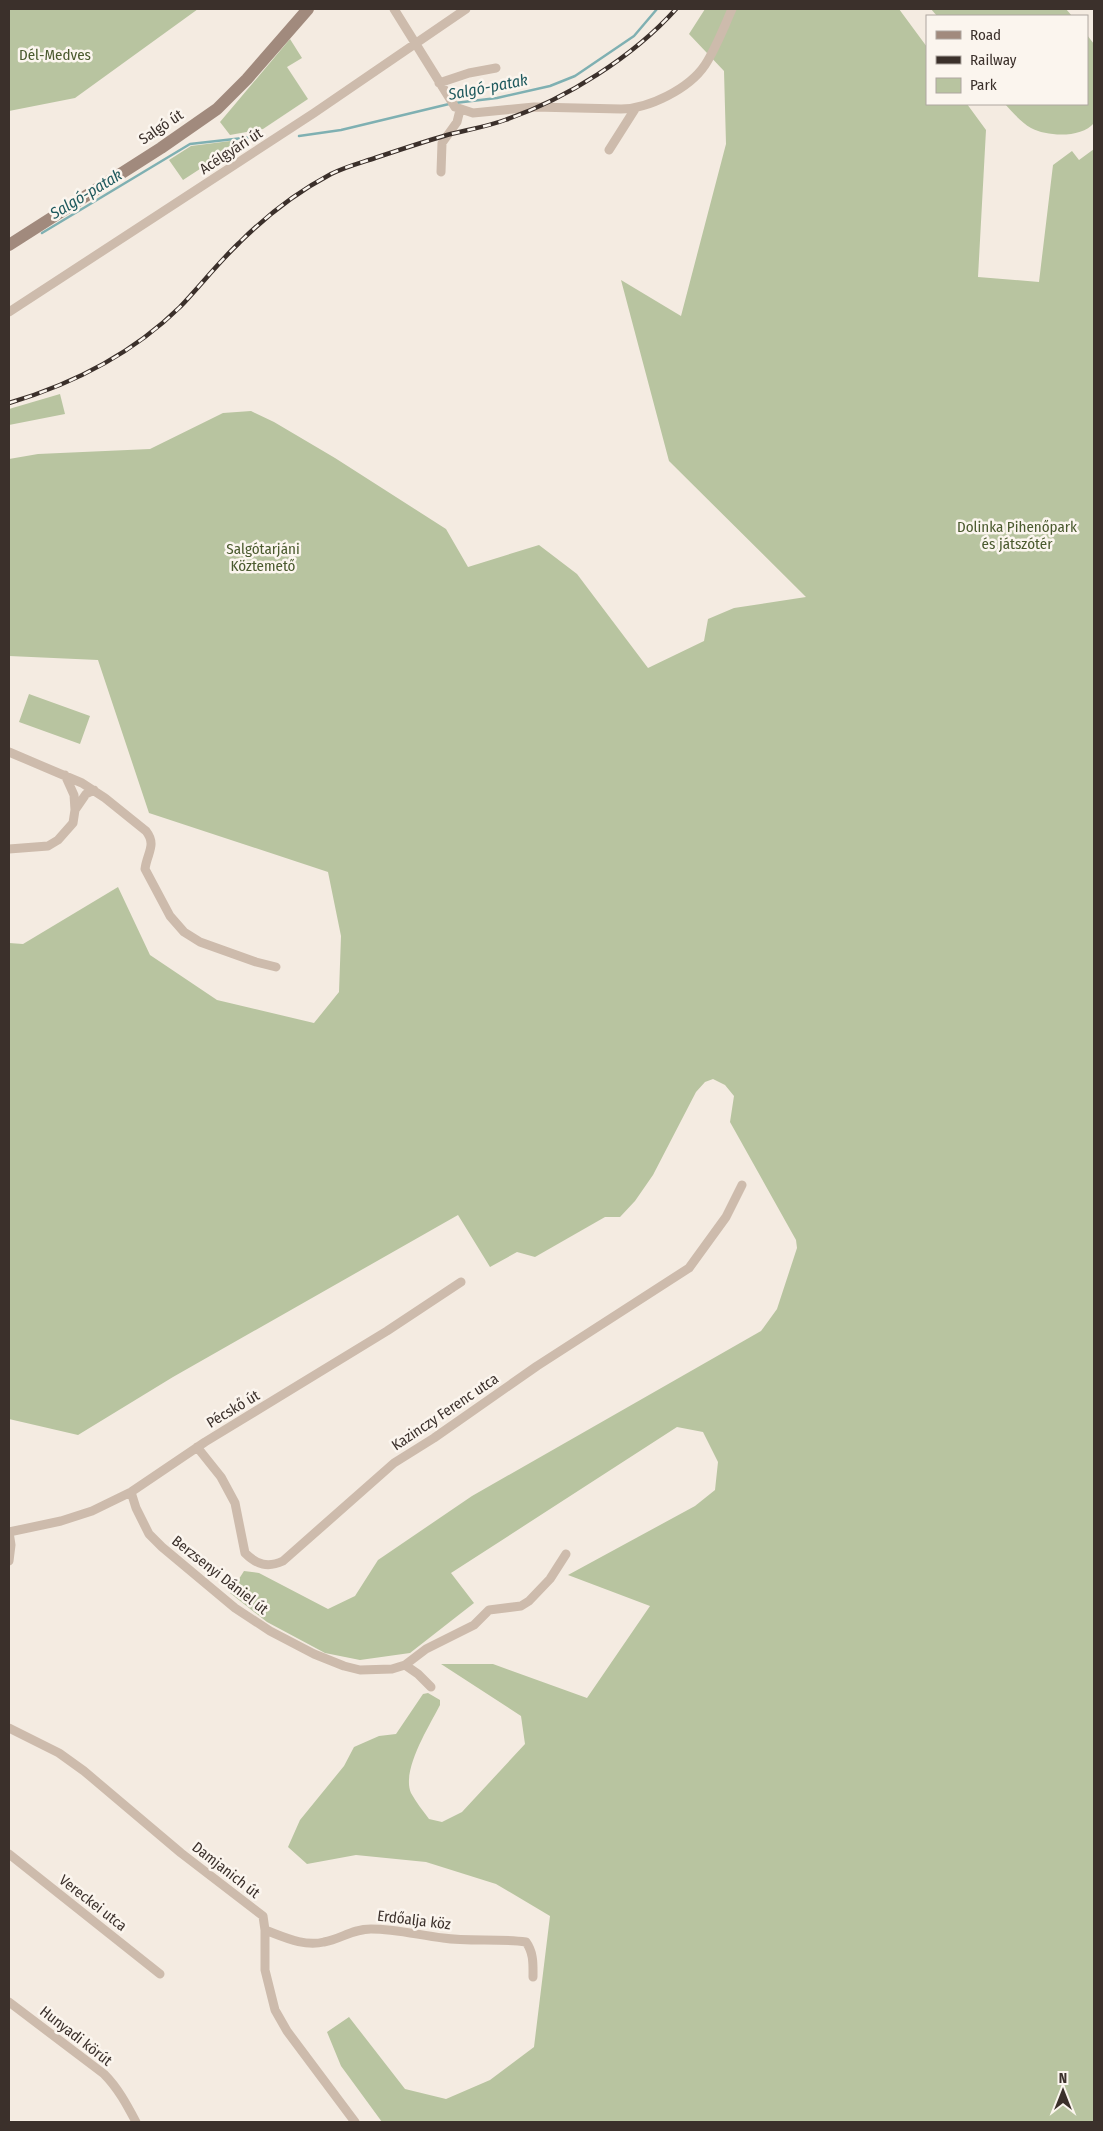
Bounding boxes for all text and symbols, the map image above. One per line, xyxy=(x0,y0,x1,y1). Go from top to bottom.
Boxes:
legend xyxy=(926,15,1088,105)
text: Road xyxy=(970,26,1001,44)
park label: Dél-Medves xyxy=(19,46,91,64)
text: Railway xyxy=(970,51,1017,69)
water label: Salgó-patak xyxy=(446,70,529,104)
text: Park xyxy=(970,76,997,94)
street label: Salgó út xyxy=(135,106,187,148)
street label: Acélgyári út xyxy=(196,124,266,178)
water label: Salgó-patak xyxy=(46,165,126,223)
park label: Dolinka Pihenőpark és játszótér xyxy=(957,518,1077,553)
park label: Salgótarjáni Köztemető xyxy=(226,540,300,575)
street label: Kazinczy Ferenc utca xyxy=(388,1370,502,1454)
street label: Pécskő út xyxy=(203,1386,263,1432)
street label: Berzsenyi Dániel út xyxy=(168,1532,272,1618)
street label: Damjanich út xyxy=(189,1838,263,1902)
street label: Vereckei utca xyxy=(56,1871,130,1935)
street label: Erdőalja köz xyxy=(376,1907,452,1933)
street label: Hunyadi körút xyxy=(36,2002,116,2070)
north arrow xyxy=(1038,2066,1088,2116)
text: N xyxy=(1059,2070,1067,2087)

